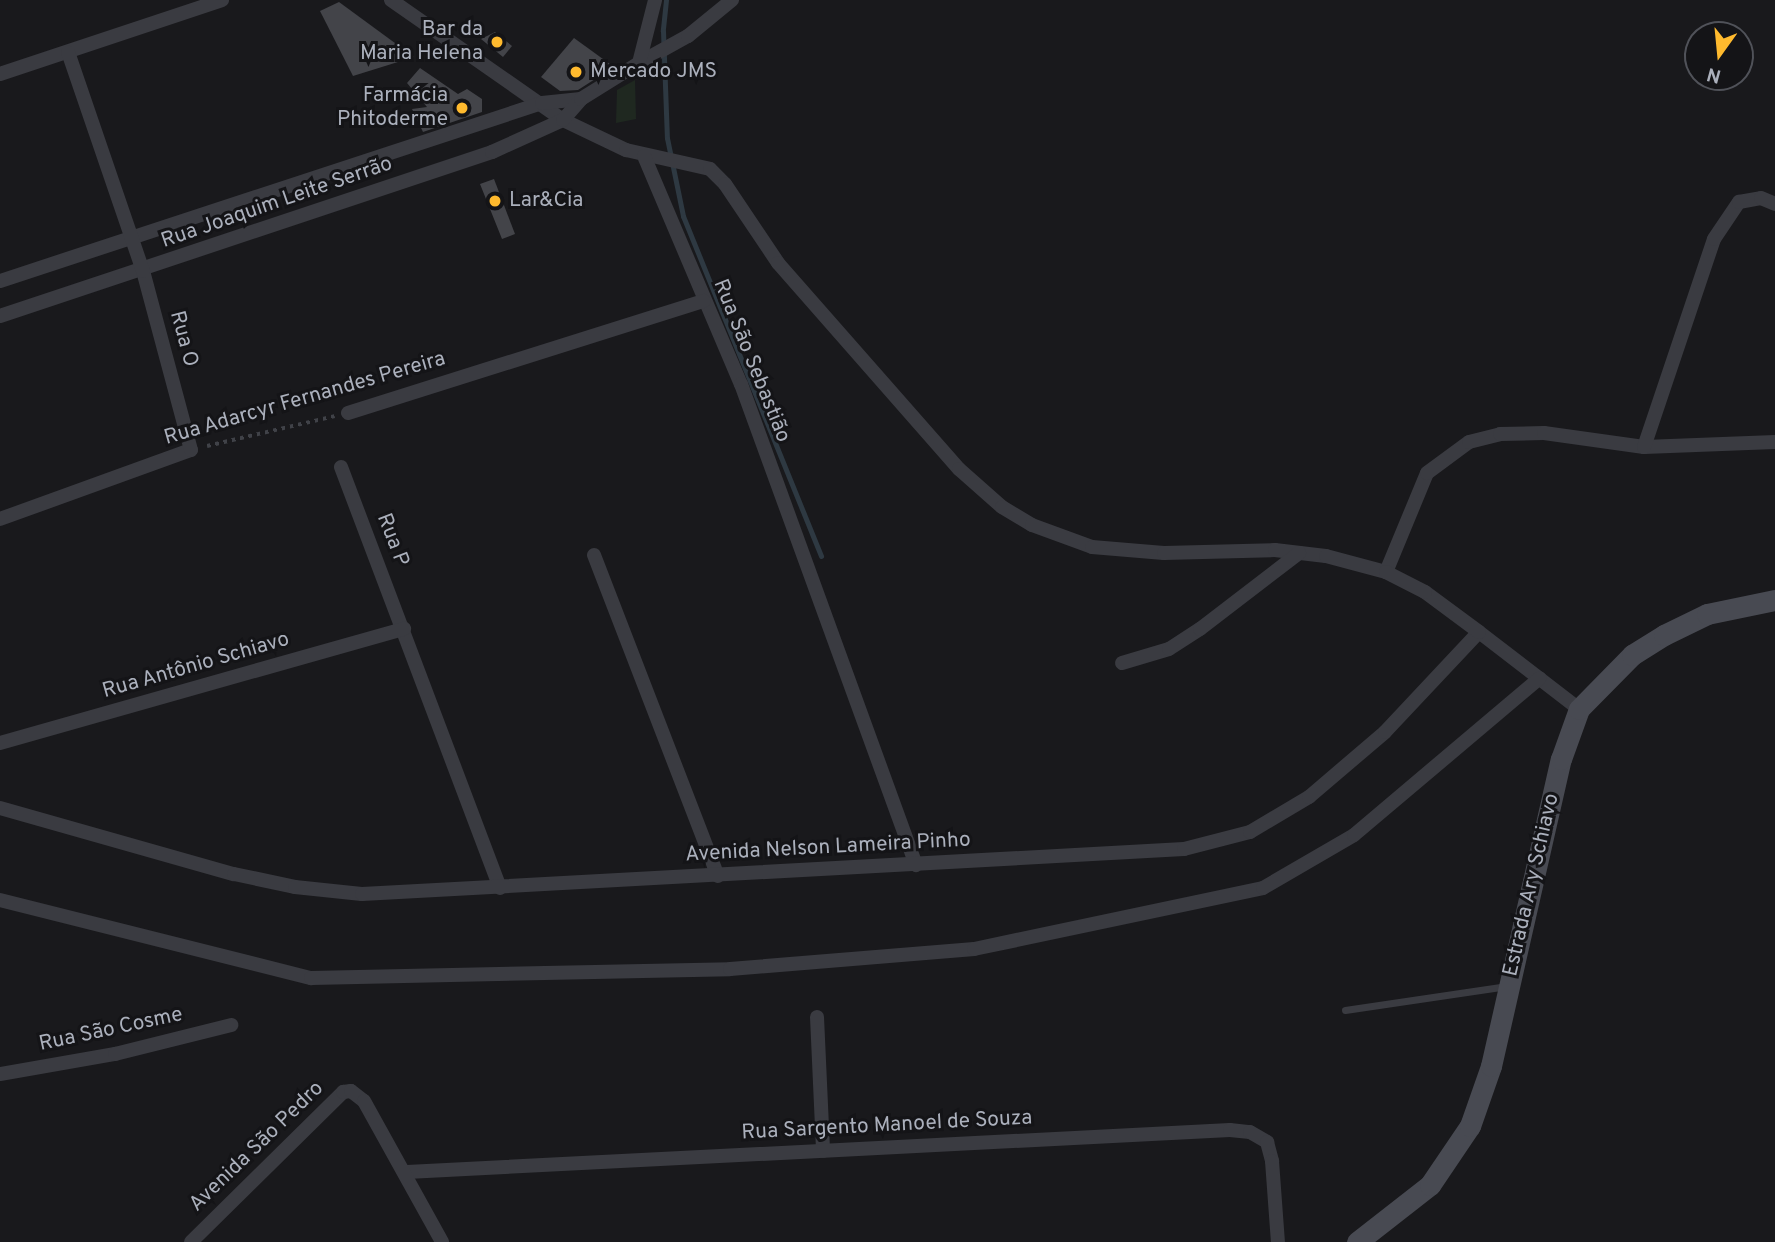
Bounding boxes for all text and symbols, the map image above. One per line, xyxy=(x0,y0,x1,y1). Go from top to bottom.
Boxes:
place label: Bar da Maria Helena xyxy=(360,17,483,67)
north arrow xyxy=(1684,21,1754,91)
marker: Bar da Maria Helena xyxy=(489,34,505,50)
place label: Mercado JMS xyxy=(590,59,717,85)
text: N xyxy=(1704,61,1724,88)
marker: Mercado JMS xyxy=(568,64,584,80)
place label: Farmácia Phitoderme xyxy=(337,83,448,133)
marker: Farmácia Phitoderme xyxy=(454,100,470,116)
street label: Rua Joaquim Leite Serrão xyxy=(158,152,396,254)
place label: Lar&Cia xyxy=(509,188,583,214)
marker: Lar&Cia xyxy=(487,193,503,209)
street label: Rua São Sebastião xyxy=(707,276,795,446)
street label: Rua O xyxy=(163,308,203,370)
street label: Rua Adarcyr Fernandes Pereira xyxy=(161,347,449,451)
street label: Rua P xyxy=(370,510,414,570)
street label: Rua Antônio Schiavo xyxy=(99,627,293,705)
street label: Estrada Ary Schiavo xyxy=(1499,791,1565,979)
street label: Avenida Nelson Lameira Pinho xyxy=(685,828,971,868)
street label: Rua São Cosme xyxy=(37,1002,185,1058)
street label: Avenida São Pedro xyxy=(185,1077,329,1217)
street label: Rua Sargento Manoel de Souza xyxy=(741,1106,1033,1146)

